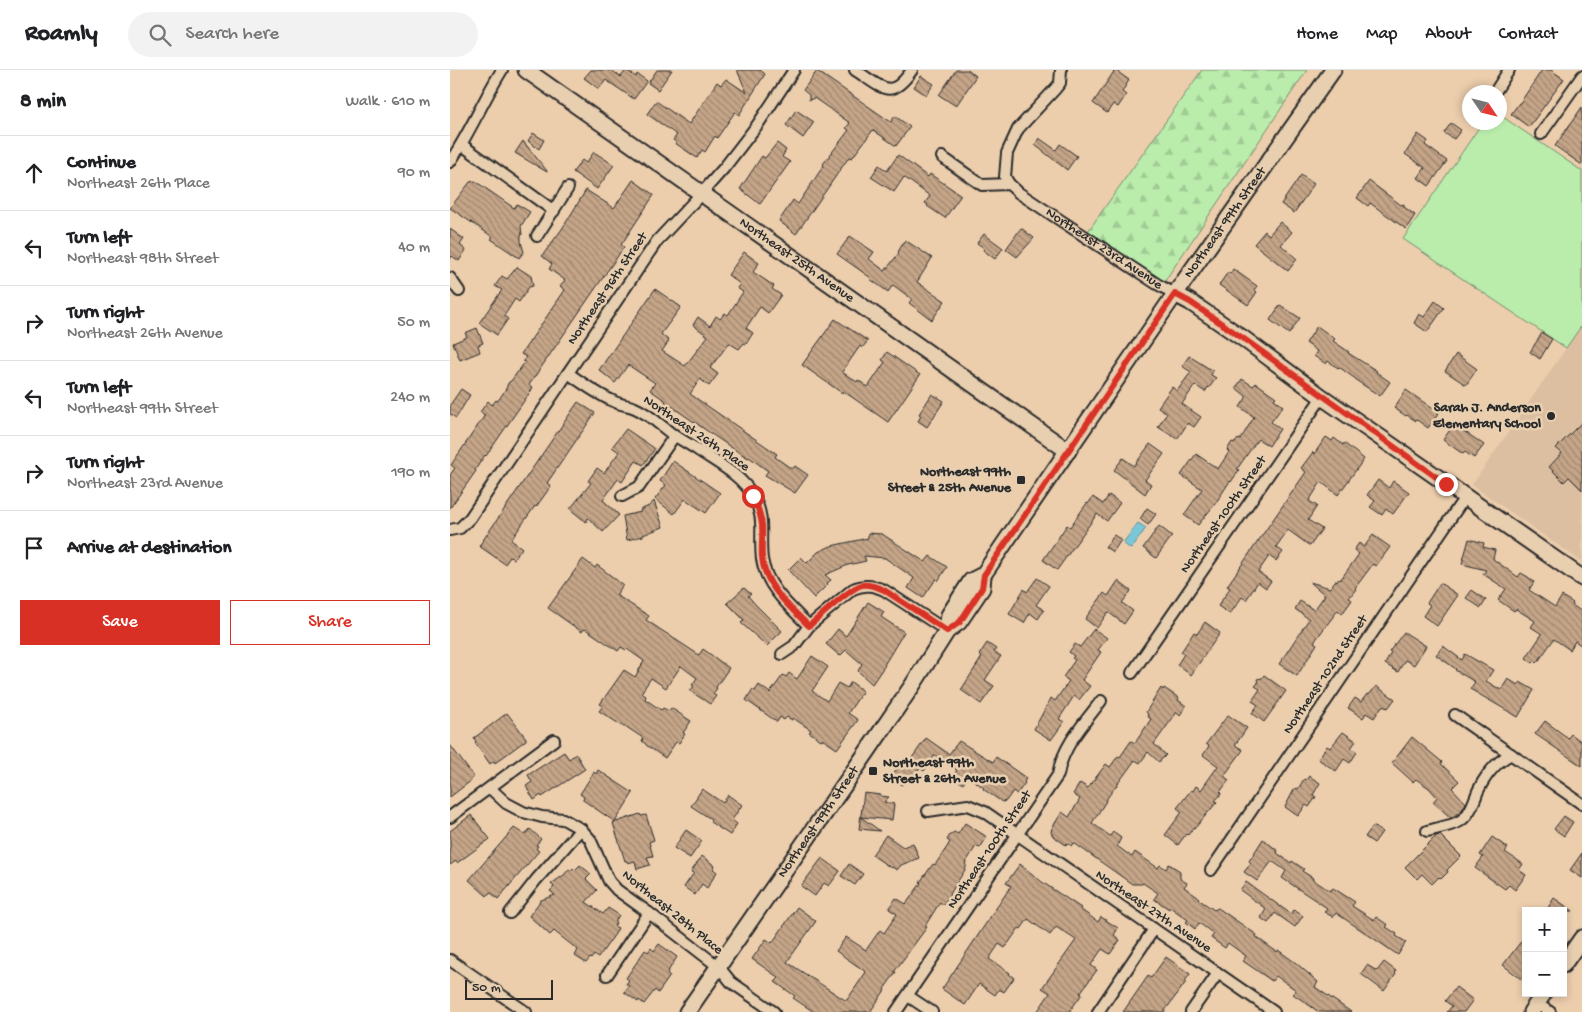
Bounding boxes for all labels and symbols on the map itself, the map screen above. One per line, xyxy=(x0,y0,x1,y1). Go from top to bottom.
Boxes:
north arrow xyxy=(1462,85,1507,130)
street label: Northeast 99th Street xyxy=(1180,163,1271,281)
street label: Northeast 23rd Avenue xyxy=(1042,204,1166,294)
street label: Northeast 25th Avenue xyxy=(736,214,858,307)
street label: Northeast 96th Street xyxy=(564,229,653,348)
street label: Northeast 26th Place xyxy=(639,392,753,476)
place label: Sarah J. Anderson Elementary School xyxy=(1433,400,1541,433)
marker: Sarah J. Anderson Elementary School xyxy=(1545,410,1557,422)
street label: Northeast 100th Street xyxy=(1177,452,1272,577)
place label: Northeast 99th Street & 25th Avenue xyxy=(888,464,1012,497)
route end xyxy=(1435,473,1458,496)
marker: Northeast 99th Street & 25th Avenue xyxy=(1015,474,1027,486)
route start xyxy=(742,485,765,508)
street label: Northeast 102nd Street xyxy=(1280,611,1373,738)
place label: Northeast 99th Street & 26th Avenue xyxy=(883,755,1007,788)
street label: Northeast 99th Street xyxy=(774,762,864,881)
marker: Northeast 99th Street & 26th Avenue xyxy=(867,765,879,777)
street label: Northeast 100th Street xyxy=(944,786,1037,912)
street label: Northeast 28th Place xyxy=(618,867,727,960)
street label: Northeast 27th Avenue xyxy=(1092,867,1215,958)
scale bar xyxy=(465,977,552,1000)

